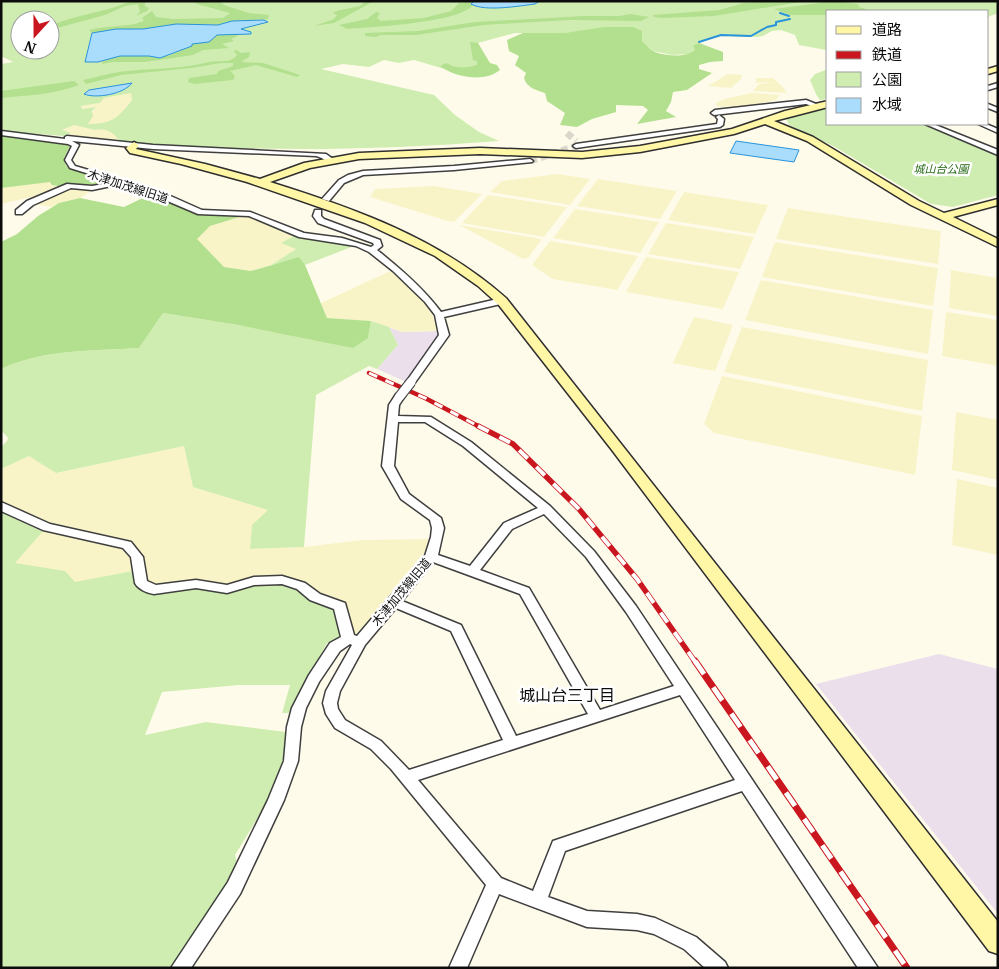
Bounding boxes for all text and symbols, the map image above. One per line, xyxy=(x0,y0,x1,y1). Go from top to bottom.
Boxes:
north arrow xyxy=(10,10,60,60)
legend xyxy=(826,10,989,125)
text: 道路 xyxy=(872,20,902,39)
text: N xyxy=(22,37,39,58)
text: 鉄道 xyxy=(872,45,902,64)
text: 公園 xyxy=(872,70,902,89)
text: 水域 xyxy=(872,95,902,114)
park label: 城山台公園 xyxy=(914,162,970,176)
street label: 木津加茂線旧道 xyxy=(86,166,170,206)
street label: 木津加茂線旧道 xyxy=(368,555,434,629)
district label: 城山台三丁目 xyxy=(519,685,615,705)

